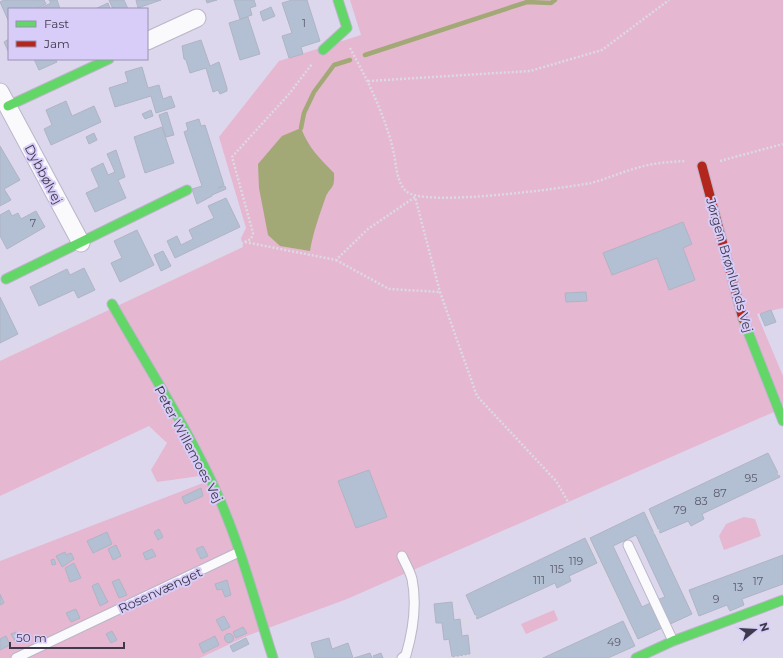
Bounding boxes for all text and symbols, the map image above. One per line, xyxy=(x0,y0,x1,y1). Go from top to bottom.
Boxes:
legend xyxy=(8,8,148,60)
text: Fast xyxy=(44,16,69,31)
house number: 1 xyxy=(302,16,306,30)
text: Jam xyxy=(43,36,70,51)
street label: Dybbølvej xyxy=(22,141,66,207)
street label: Jørgen Brønlunds Vej xyxy=(703,195,757,334)
house number: 7 xyxy=(30,216,36,230)
street label: Peter Willemoes Vej xyxy=(151,383,227,505)
house number: 95 xyxy=(745,471,757,485)
house number: 87 xyxy=(713,486,727,500)
house number: 83 xyxy=(694,494,708,508)
house number: 79 xyxy=(673,503,687,517)
house number: 119 xyxy=(569,554,584,568)
house number: 115 xyxy=(550,562,564,576)
street label: Rosenvænget xyxy=(115,564,205,616)
house number: 111 xyxy=(533,573,545,587)
house number: 17 xyxy=(753,574,763,588)
house number: 13 xyxy=(733,580,743,594)
house number: 9 xyxy=(713,592,720,606)
north arrow xyxy=(735,610,775,650)
text: N xyxy=(756,621,773,633)
scale bar xyxy=(10,624,124,650)
text: 50 m xyxy=(16,630,47,645)
house number: 49 xyxy=(607,635,621,649)

